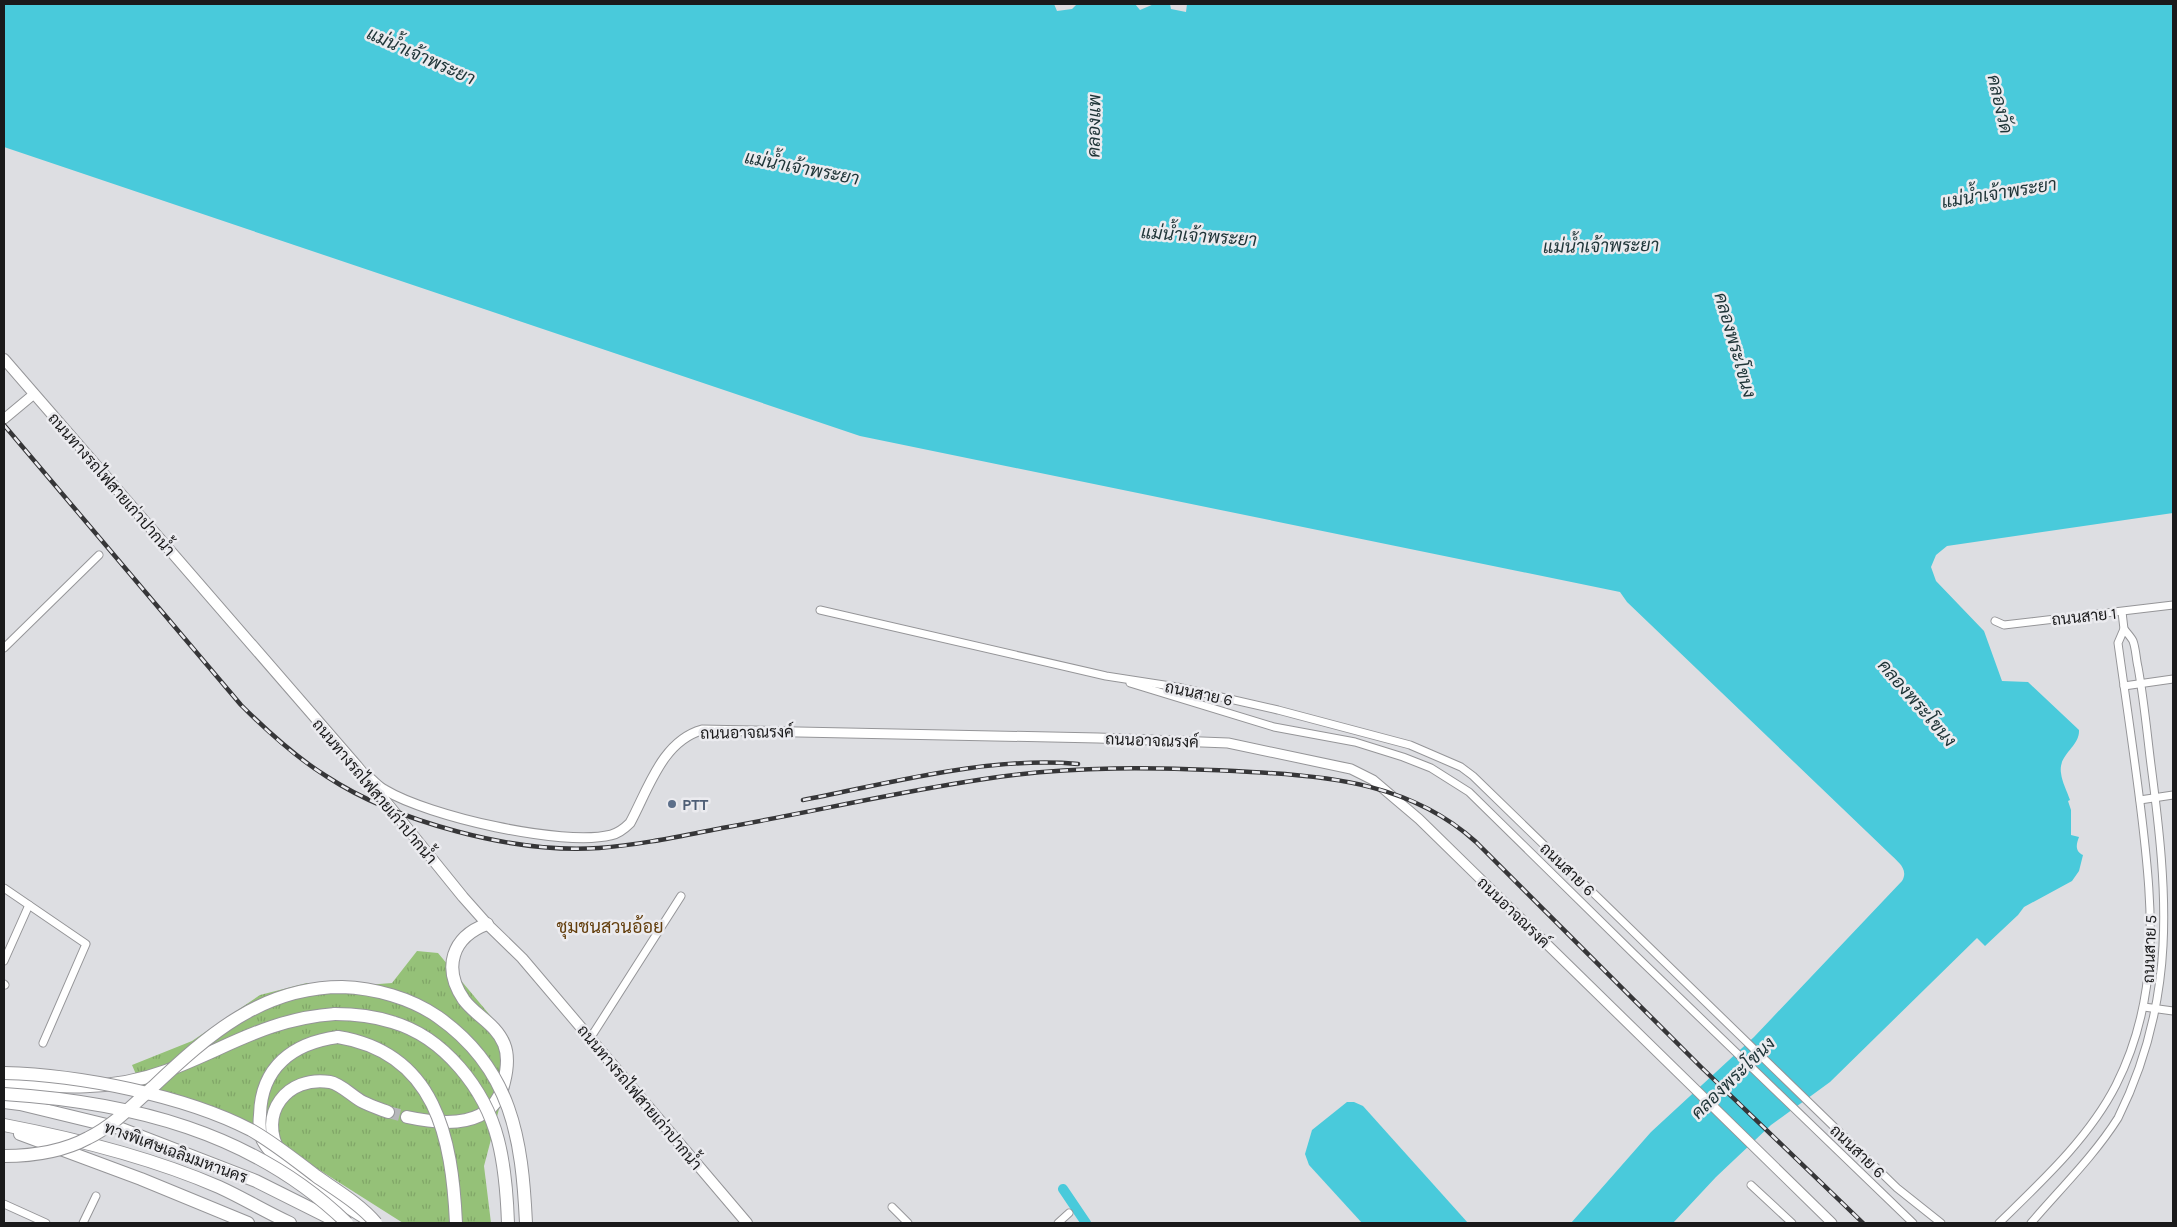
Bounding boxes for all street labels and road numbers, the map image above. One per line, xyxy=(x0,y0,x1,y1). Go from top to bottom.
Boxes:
street label: ถนนทางรถไฟสายเก่าปากน้ำ xyxy=(44,406,183,560)
street label: ถนนสาย 1 xyxy=(2051,604,2117,629)
street label: ถนนสาย 6 xyxy=(1163,677,1235,710)
street label: ถนนทางรถไฟสายเก่าปากน้ำ xyxy=(308,712,445,868)
street label: ถนนอาจณรงค์ xyxy=(700,719,794,743)
street label: ถนนอาจณรงค์ xyxy=(1105,726,1199,752)
street label: ถนนสาย 6 xyxy=(1536,839,1599,900)
street label: ถนนอาจณรงค์ xyxy=(1473,871,1556,952)
street label: ถนนสาย 5 xyxy=(2139,914,2160,984)
street label: ถนนทางรถไฟสายเก่าปากน้ำ xyxy=(573,1018,710,1174)
street label: ทางพิเศษเฉลิมมหานคร xyxy=(102,1118,250,1187)
street label: ถนนสาย 6 xyxy=(1826,1121,1889,1182)

